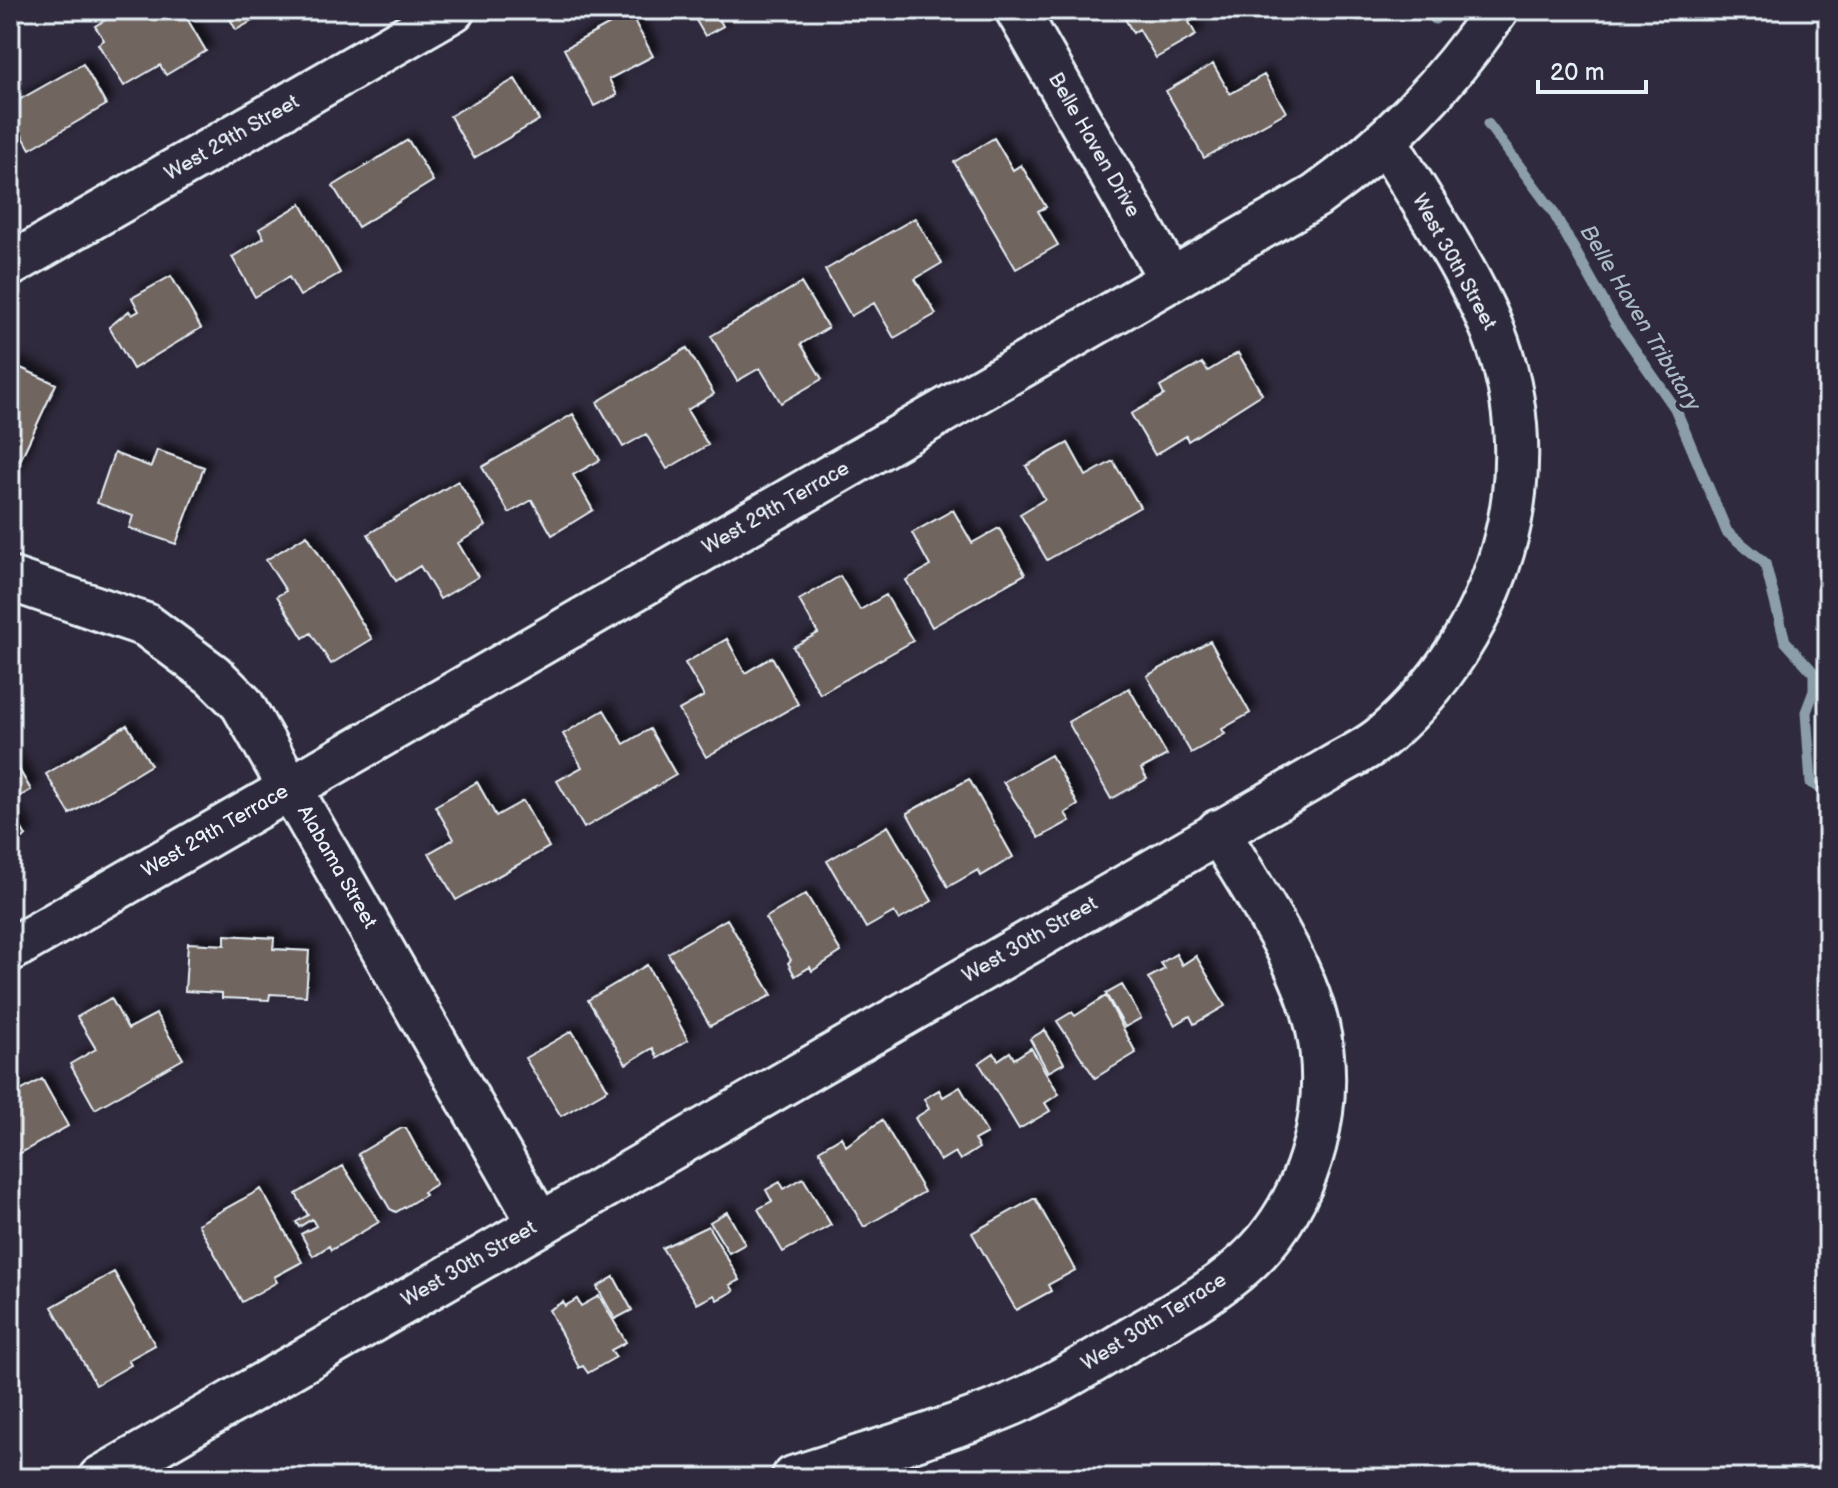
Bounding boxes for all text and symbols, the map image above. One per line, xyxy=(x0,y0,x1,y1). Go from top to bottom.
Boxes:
scale bar xyxy=(1538,44,1646,94)
text: 20 m xyxy=(1550,58,1605,87)
street label: Belle Haven Drive xyxy=(1043,69,1145,221)
street label: West 29th Street xyxy=(161,90,303,186)
street label: West 30th Street xyxy=(1407,190,1501,334)
water label: Belle Haven Tributary xyxy=(1574,220,1707,417)
street label: West 29th Terrace xyxy=(698,456,854,560)
street label: West 29th Terrace xyxy=(137,779,293,883)
street label: Alabama Street xyxy=(292,801,382,933)
street label: West 30th Street xyxy=(958,892,1102,988)
street label: West 30th Street xyxy=(397,1216,541,1312)
street label: West 30th Terrace xyxy=(1077,1268,1231,1376)

